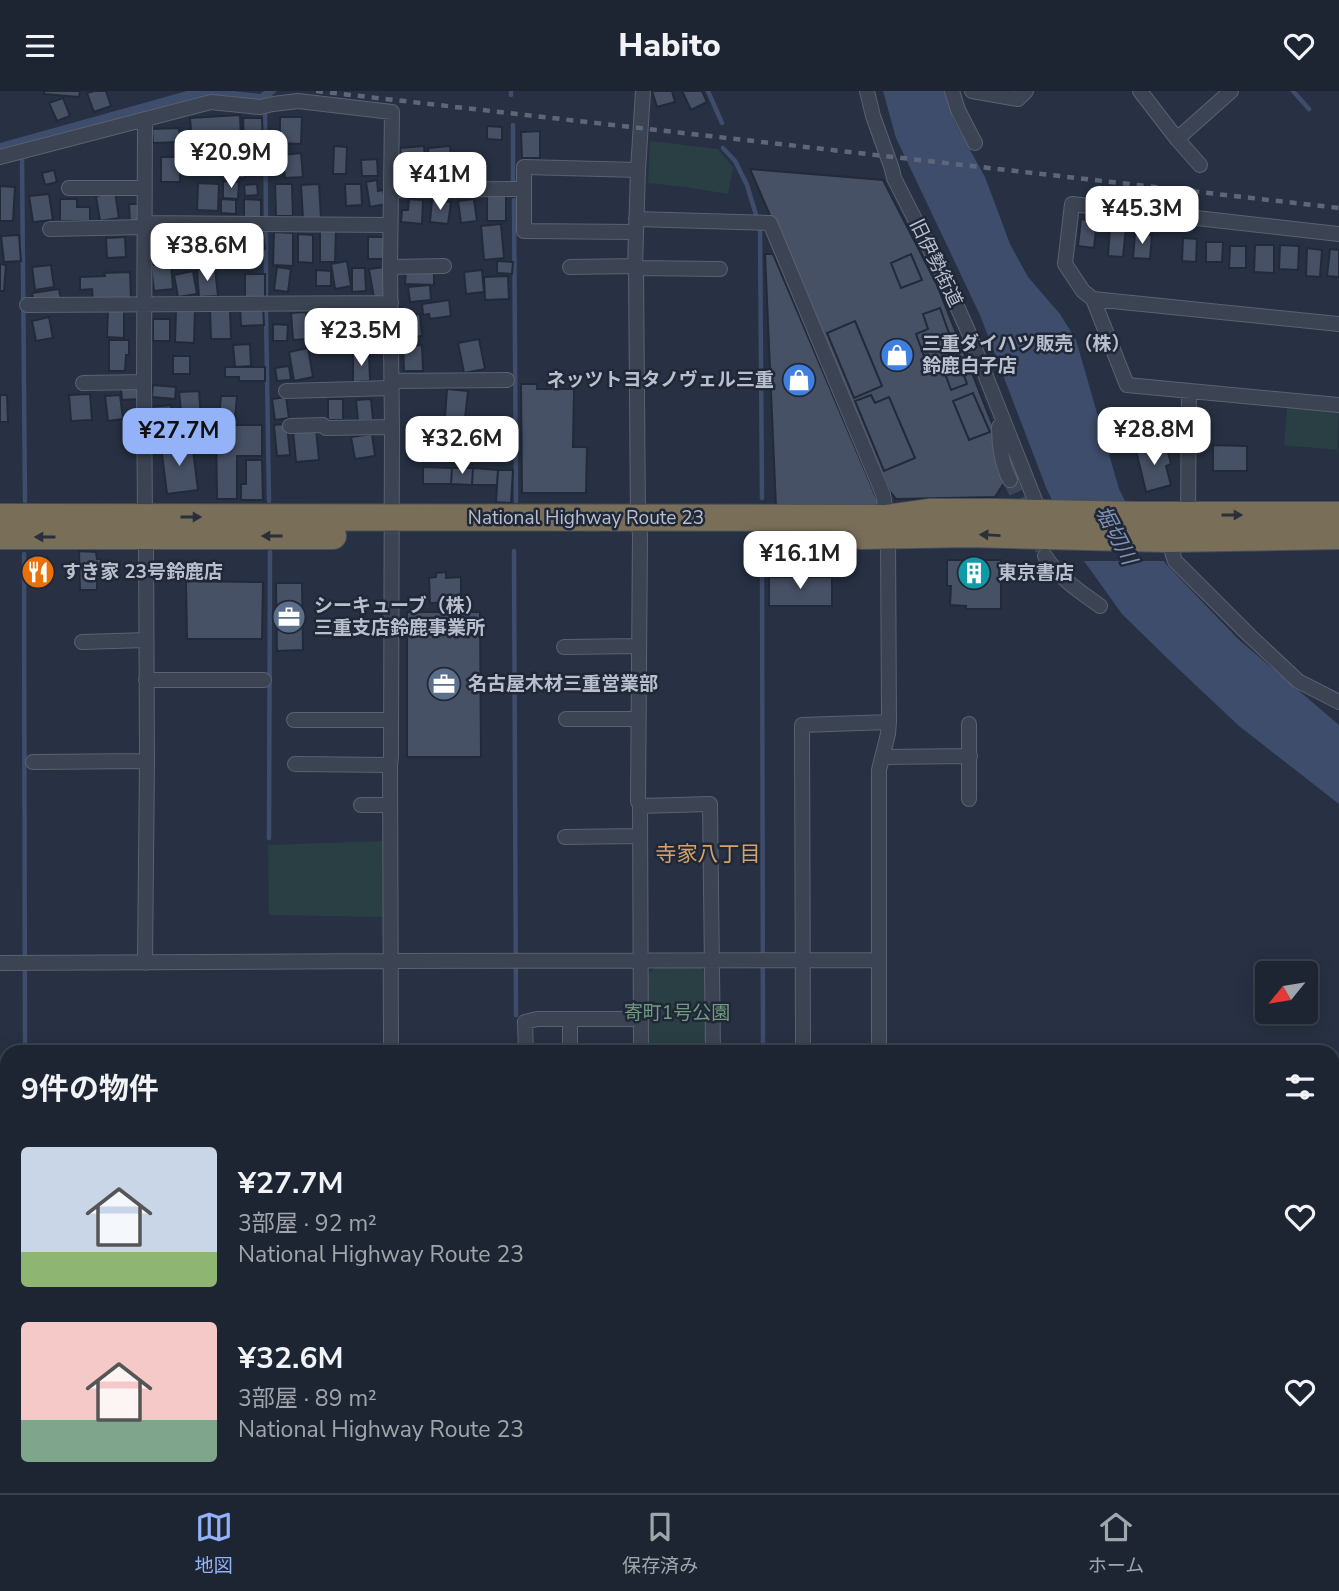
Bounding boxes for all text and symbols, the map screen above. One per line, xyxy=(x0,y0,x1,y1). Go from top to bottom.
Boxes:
text: Habito xyxy=(618,24,721,67)
icon: menu xyxy=(21,27,59,65)
icon: heart xyxy=(1280,27,1318,65)
pin: ¥20.9M xyxy=(174,131,288,190)
text: ¥20.9M xyxy=(191,137,271,168)
pin: ¥41M xyxy=(399,152,481,212)
text: ¥41M xyxy=(409,159,471,190)
pin: ¥45.3M xyxy=(1085,187,1199,246)
text: ¥45.3M xyxy=(1102,193,1182,224)
street label: 旧伊勢街道 xyxy=(903,215,969,311)
pin: ¥38.6M xyxy=(150,223,264,283)
text: ¥38.6M xyxy=(167,230,247,261)
pin: ¥23.5M xyxy=(304,309,418,368)
text: ¥23.5M xyxy=(321,315,401,346)
place label: 三重ダイハツ販売（株） 鈴鹿白子店 xyxy=(922,331,1131,379)
shop icon: 三重ダイハツ販売（株） 鈴鹿白子店 xyxy=(878,336,916,374)
shop icon: ネッツトヨタノヴェル三重 xyxy=(780,361,818,399)
place label: ネッツトヨタノヴェル三重 xyxy=(547,367,774,393)
pin: ¥28.8M xyxy=(1097,407,1211,467)
pin: ¥27.7M xyxy=(122,409,236,468)
text: ¥28.8M xyxy=(1114,414,1194,445)
text: ¥27.7M xyxy=(139,415,219,446)
pin: ¥32.6M xyxy=(405,417,519,476)
text: ¥32.6M xyxy=(422,423,502,454)
water label: 堀切川 xyxy=(1089,501,1144,571)
street label: National Highway Route 23 xyxy=(468,505,704,531)
one-way arrow xyxy=(1221,509,1243,521)
one-way arrow xyxy=(180,511,202,523)
one-way arrow xyxy=(261,530,283,542)
one-way arrow xyxy=(978,530,1000,541)
one-way arrow xyxy=(33,531,55,543)
pin: ¥16.1M xyxy=(743,531,857,591)
text: ¥16.1M xyxy=(760,538,840,569)
restaurant icon: すき家 23号鈴鹿店 xyxy=(19,553,57,591)
building icon: 東京書店 xyxy=(955,554,993,592)
place label: すき家 23号鈴鹿店 xyxy=(62,559,223,585)
place label: 東京書店 xyxy=(998,560,1074,586)
place label: シーキューブ（株） 三重支店鈴鹿事業所 xyxy=(314,593,485,641)
office icon: シーキューブ（株） 三重支店鈴鹿事業所 xyxy=(270,598,308,636)
office icon: 名古屋木材三重営業部 xyxy=(425,665,463,703)
place label: 名古屋木材三重営業部 xyxy=(468,671,658,697)
district label: 寺家八丁目 xyxy=(656,840,761,868)
north arrow xyxy=(1255,961,1318,1024)
map controls xyxy=(1255,961,1318,1024)
park label: 寄町1号公園 xyxy=(624,1000,730,1026)
icon: filters xyxy=(1281,1068,1319,1106)
text: 9件の物件 xyxy=(21,1069,159,1110)
text: ¥27.7M xyxy=(238,1163,343,1204)
icon: home xyxy=(77,1175,161,1259)
icon: heart xyxy=(1281,1198,1319,1236)
text: 3部屋 · 92 m² xyxy=(238,1208,377,1239)
text: National Highway Route 23 xyxy=(238,1239,524,1270)
text: ¥32.6M xyxy=(238,1338,343,1379)
icon: home xyxy=(77,1350,161,1434)
icon: heart xyxy=(1281,1373,1319,1411)
text: 3部屋 · 89 m² xyxy=(238,1383,377,1414)
text: National Highway Route 23 xyxy=(238,1414,524,1445)
tab: 地図 xyxy=(195,1508,233,1579)
tab: 保存済み xyxy=(622,1508,698,1579)
tab: ホーム xyxy=(1088,1508,1144,1579)

